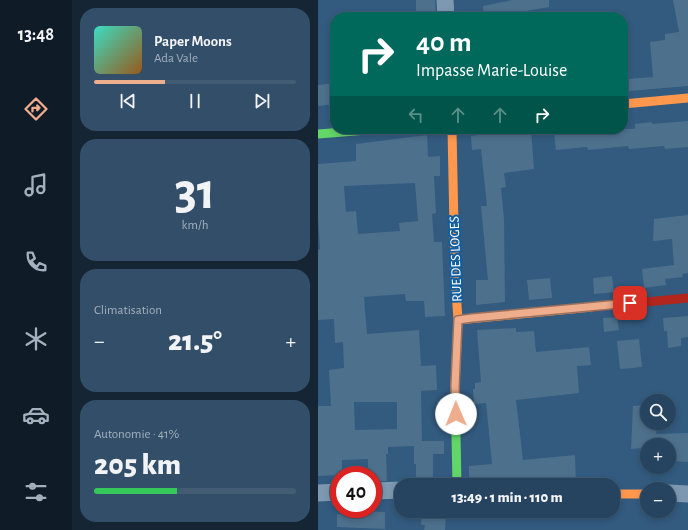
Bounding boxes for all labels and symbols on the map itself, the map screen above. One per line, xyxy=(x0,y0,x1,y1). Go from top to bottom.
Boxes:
street label: RUE DES LOGES xyxy=(448,216,464,302)
pin xyxy=(613,286,647,320)
position arrow xyxy=(435,393,477,435)
speed limit sign: 40 xyxy=(330,466,382,518)

